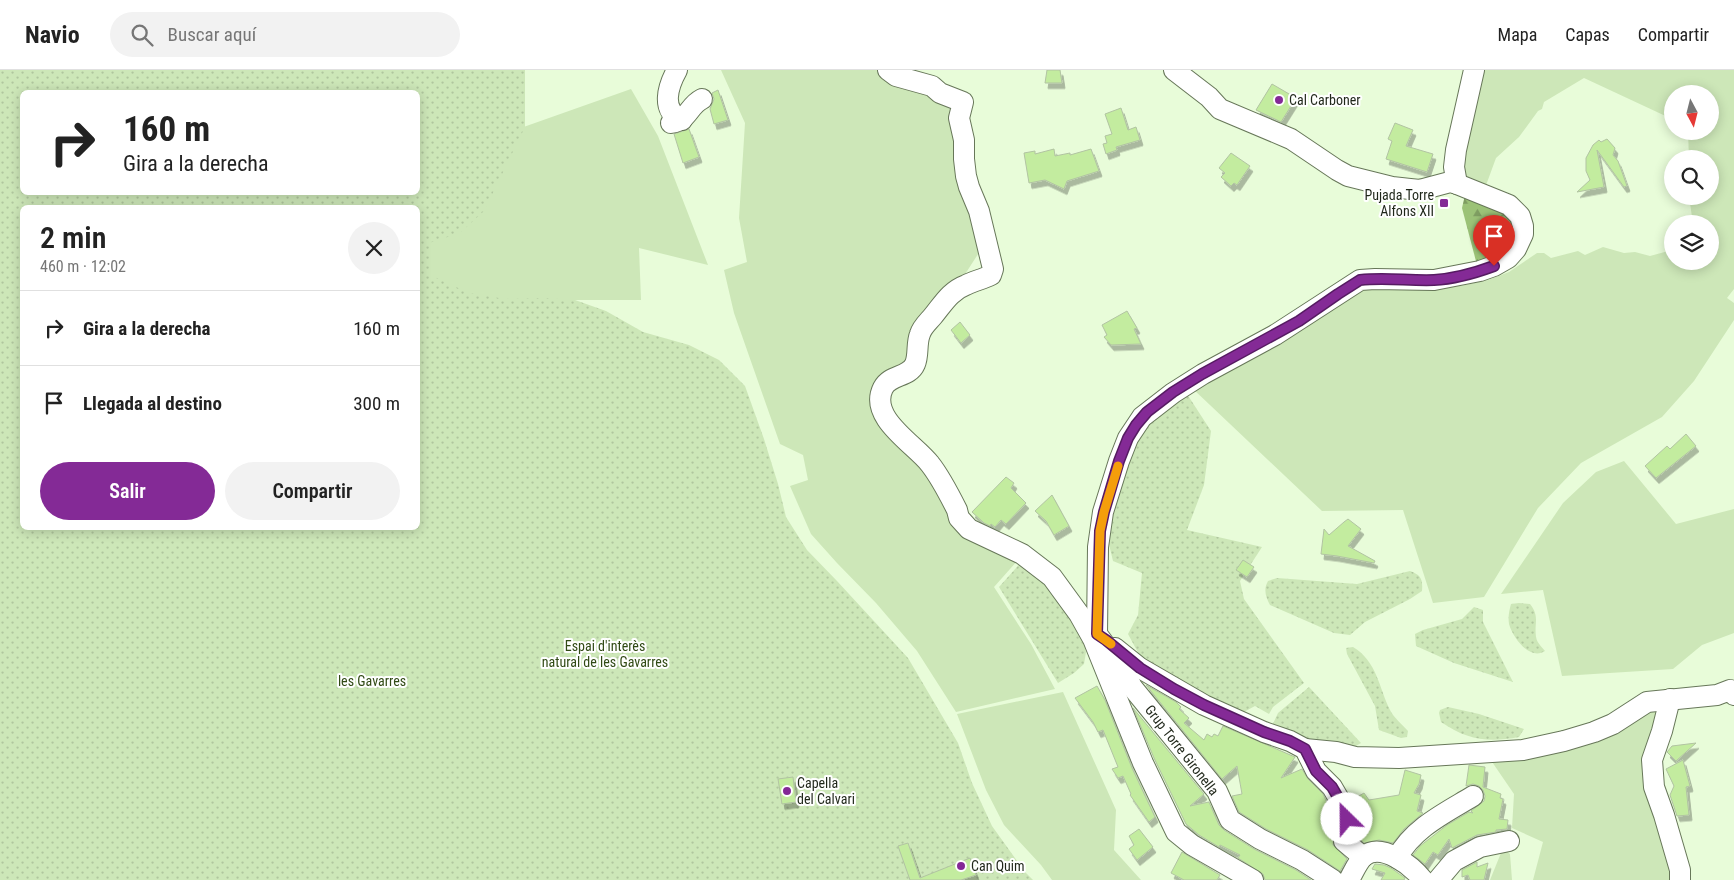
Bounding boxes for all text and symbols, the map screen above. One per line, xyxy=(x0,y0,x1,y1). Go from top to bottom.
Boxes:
search box xyxy=(110,12,460,57)
text: Navio xyxy=(25,21,80,49)
icon: search xyxy=(128,21,156,49)
text: Buscar aquí xyxy=(168,23,256,46)
text: Mapa xyxy=(1498,24,1537,45)
text: Capas xyxy=(1565,24,1610,45)
text: Compartir xyxy=(1638,24,1709,45)
north arrow xyxy=(1664,85,1719,140)
map controls xyxy=(1664,85,1719,270)
place label: Cal Carboner xyxy=(1289,92,1361,108)
marker: Cal Carboner xyxy=(1273,94,1285,106)
text: 160 m xyxy=(123,109,210,150)
icon: right xyxy=(40,110,105,175)
button: search xyxy=(1664,150,1719,205)
text: Gira a la derecha xyxy=(123,151,269,176)
place label: Pujada Torre Alfons XII xyxy=(1364,187,1434,219)
marker: Pujada Torre Alfons XII xyxy=(1438,197,1450,209)
pin xyxy=(1473,215,1515,266)
button: layers xyxy=(1664,215,1719,270)
text: 2 min xyxy=(40,220,106,255)
button: close xyxy=(348,222,400,274)
icon: arrive xyxy=(1480,222,1508,250)
text: 460 m · 12:02 xyxy=(40,257,126,276)
icon: right xyxy=(40,314,68,342)
text: Gira a la derecha xyxy=(83,317,210,340)
text: 160 m xyxy=(353,317,400,340)
icon: arrive xyxy=(40,389,68,417)
text: Llegada al destino xyxy=(83,392,222,415)
text: 300 m xyxy=(353,392,400,415)
button: Salir xyxy=(40,462,215,520)
button: Compartir xyxy=(225,462,400,520)
park label: Espai d'interès natural de les Gavarres xyxy=(542,638,668,670)
park label: les Gavarres xyxy=(338,673,406,689)
street label: Grup Torre Gironella xyxy=(1142,702,1222,798)
place label: Capella del Calvari xyxy=(797,775,855,807)
marker: Capella del Calvari xyxy=(781,785,793,797)
position arrow xyxy=(1320,792,1372,844)
place label: Can Quim xyxy=(971,858,1025,874)
marker: Can Quim xyxy=(955,860,967,872)

